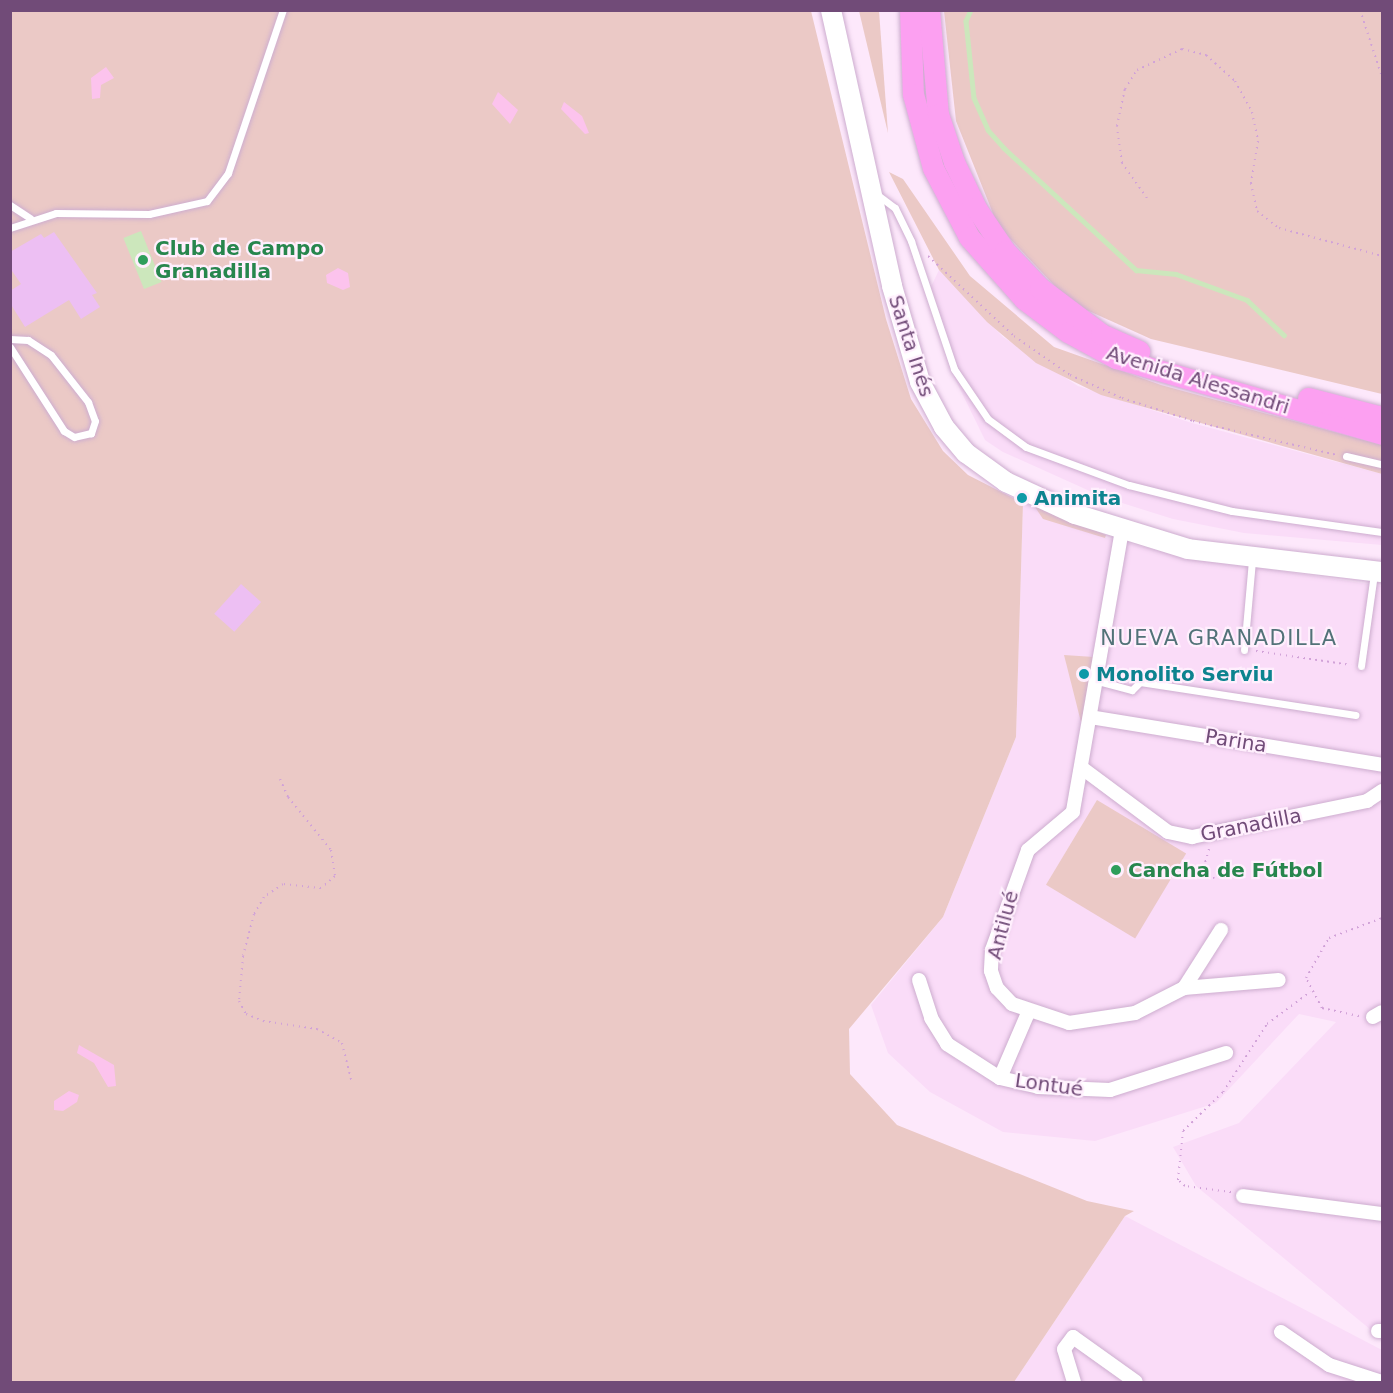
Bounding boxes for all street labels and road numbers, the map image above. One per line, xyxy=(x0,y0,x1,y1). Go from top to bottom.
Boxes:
street label: Santa Inés xyxy=(883,292,939,400)
street label: Avenida Alessandri xyxy=(1104,341,1292,419)
street label: Parina xyxy=(1203,724,1269,758)
street label: Granadilla xyxy=(1198,803,1304,847)
street label: Antilué xyxy=(982,888,1024,962)
street label: Lontué xyxy=(1013,1068,1085,1102)

